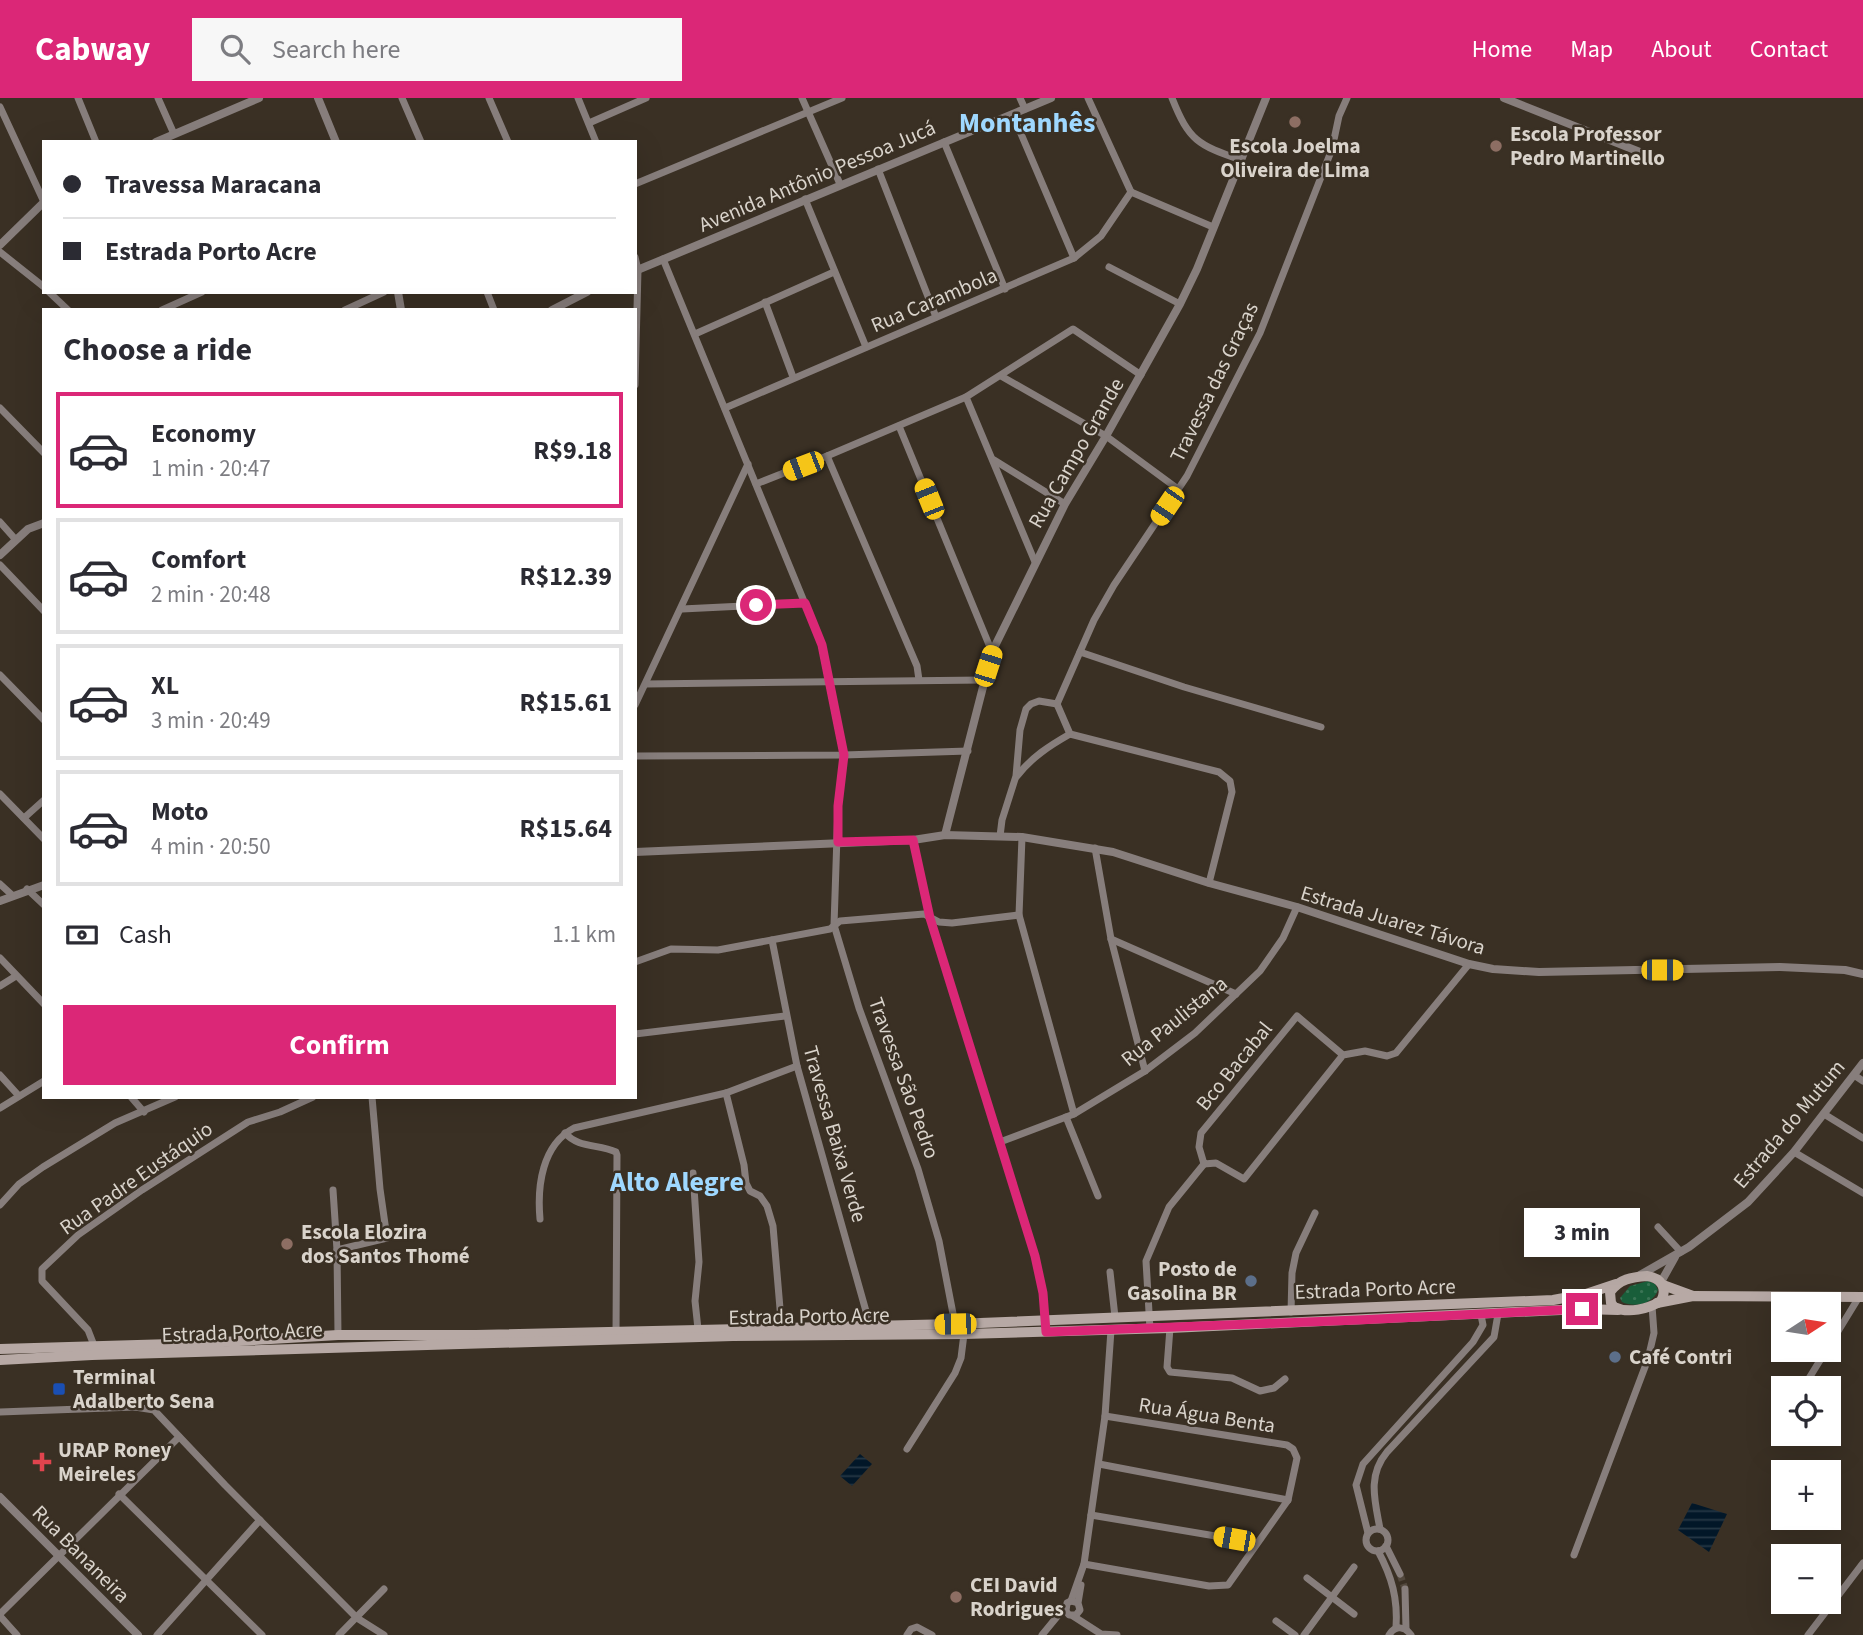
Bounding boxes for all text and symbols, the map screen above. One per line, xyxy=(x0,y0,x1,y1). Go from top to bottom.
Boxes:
search box xyxy=(192,18,682,81)
text: Cabway xyxy=(35,26,150,73)
icon: search xyxy=(216,30,254,68)
text: Search here xyxy=(272,31,400,68)
text: Home xyxy=(1472,32,1532,67)
text: Map xyxy=(1570,32,1613,67)
text: About xyxy=(1651,32,1712,67)
text: Contact xyxy=(1750,32,1828,67)
district label: Montanhês xyxy=(959,103,1095,143)
street label: Avenida Antônio Pessoa Jucá xyxy=(694,112,940,240)
marker: Escola Joelma Oliveira de Lima xyxy=(1287,114,1303,130)
place label: Escola Professor Pedro Martinello xyxy=(1510,119,1665,173)
place label: Escola Joelma Oliveira de Lima xyxy=(1220,131,1370,185)
marker: Escola Professor Pedro Martinello xyxy=(1488,138,1504,154)
text: Travessa Maracana xyxy=(105,166,322,203)
text: Estrada Porto Acre xyxy=(105,233,317,270)
street label: Rua Carambola xyxy=(866,260,1002,340)
street label: Travessa das Graças xyxy=(1162,297,1266,467)
text: Choose a ride xyxy=(63,327,252,373)
street label: Rua Campo Grande xyxy=(1021,372,1131,534)
text: Economy xyxy=(151,415,256,452)
icon: car xyxy=(67,419,130,482)
text: R$9.18 xyxy=(533,432,612,469)
car xyxy=(780,449,827,483)
text: 1 min · 20:47 xyxy=(151,452,271,485)
car xyxy=(912,476,947,522)
car xyxy=(1147,483,1188,529)
text: Comfort xyxy=(151,541,246,578)
icon: car xyxy=(67,545,130,608)
text: R$12.39 xyxy=(520,558,612,595)
text: 2 min · 20:48 xyxy=(151,578,271,611)
route start xyxy=(740,589,772,621)
car xyxy=(972,643,1005,689)
text: XL xyxy=(151,667,179,704)
icon: car xyxy=(67,671,130,734)
text: R$15.61 xyxy=(520,684,612,721)
text: 3 min · 20:49 xyxy=(151,704,271,737)
text: Moto xyxy=(151,793,208,830)
icon: car xyxy=(67,797,130,860)
text: R$15.64 xyxy=(520,810,612,847)
text: 4 min · 20:50 xyxy=(151,830,271,863)
street label: Estrada Juarez Távora xyxy=(1297,878,1489,962)
icon: cash xyxy=(63,916,101,954)
text: Cash xyxy=(119,916,172,953)
text: 1.1 km xyxy=(552,918,616,951)
car xyxy=(1642,960,1684,981)
street label: Rua Paulistana xyxy=(1114,969,1234,1073)
street label: Travessa São Pedro xyxy=(861,993,947,1163)
button: Confirm xyxy=(63,1005,616,1085)
street label: Bco Bacabal xyxy=(1189,1015,1279,1117)
street label: Travessa Baixa Verde xyxy=(795,1042,875,1226)
street label: Estrada do Mutum xyxy=(1726,1053,1852,1195)
street label: Rua Padre Eustáquio xyxy=(53,1114,219,1242)
district label: Alto Alegre xyxy=(609,1162,744,1202)
callout: 3 min xyxy=(1524,1208,1640,1256)
text: 3 min xyxy=(1554,1216,1610,1249)
place label: Escola Elozira dos Santos Thomé xyxy=(301,1217,470,1271)
marker: Escola Elozira dos Santos Thomé xyxy=(279,1236,295,1252)
place label: Posto de Gasolina BR xyxy=(1127,1254,1237,1308)
street label: Estrada Porto Acre xyxy=(1294,1271,1456,1307)
marker: Posto de Gasolina BR xyxy=(1243,1273,1259,1289)
north arrow xyxy=(1771,1292,1841,1362)
map controls xyxy=(1771,1292,1841,1614)
route end xyxy=(1566,1293,1598,1325)
street label: Estrada Porto Acre xyxy=(728,1300,890,1332)
car xyxy=(934,1313,977,1335)
street label: Estrada Porto Acre xyxy=(161,1314,323,1350)
place label: Café Contri xyxy=(1629,1342,1732,1372)
marker: Café Contri xyxy=(1607,1349,1623,1365)
place label: Terminal Adalberto Sena xyxy=(72,1362,215,1416)
button: locate xyxy=(1771,1376,1841,1446)
marker: Terminal Adalberto Sena xyxy=(51,1381,67,1397)
street label: Rua Água Benta xyxy=(1137,1389,1277,1441)
place label: URAP Roney Meireles xyxy=(58,1435,172,1489)
marker: URAP Roney Meireles xyxy=(32,1452,52,1472)
button: + xyxy=(1771,1460,1841,1530)
street label: Rua Bananeira xyxy=(25,1498,137,1610)
car xyxy=(1212,1525,1257,1553)
button: − xyxy=(1771,1544,1841,1614)
place label: CEI David Rodrigues xyxy=(970,1570,1064,1624)
marker: CEI David Rodrigues xyxy=(948,1589,964,1605)

